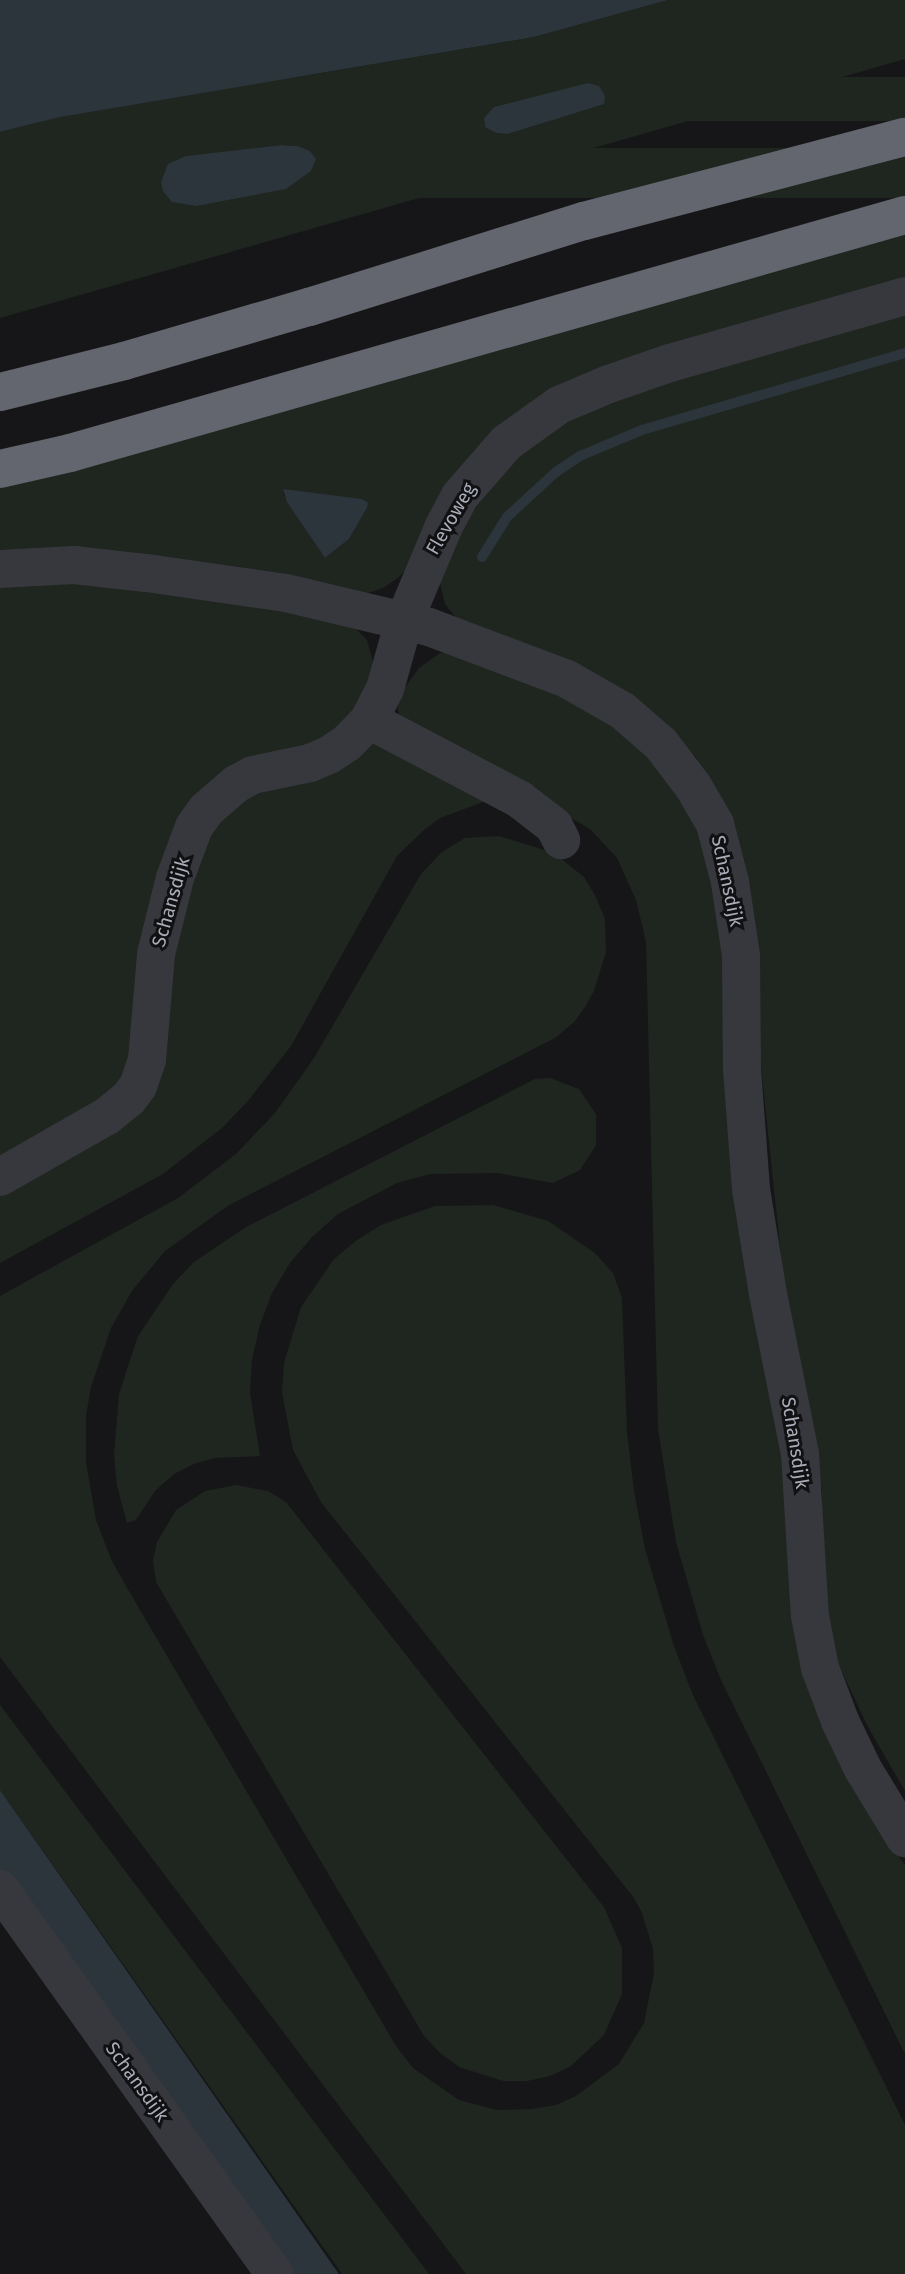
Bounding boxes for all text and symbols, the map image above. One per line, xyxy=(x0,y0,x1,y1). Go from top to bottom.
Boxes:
street label: Flevoweg xyxy=(421,479,481,559)
street label: Schansdijk xyxy=(706,833,748,929)
street label: Schansdijk xyxy=(147,854,195,950)
street label: Schansdijk xyxy=(776,1395,814,1491)
street label: Schansdijk xyxy=(101,2038,173,2126)

